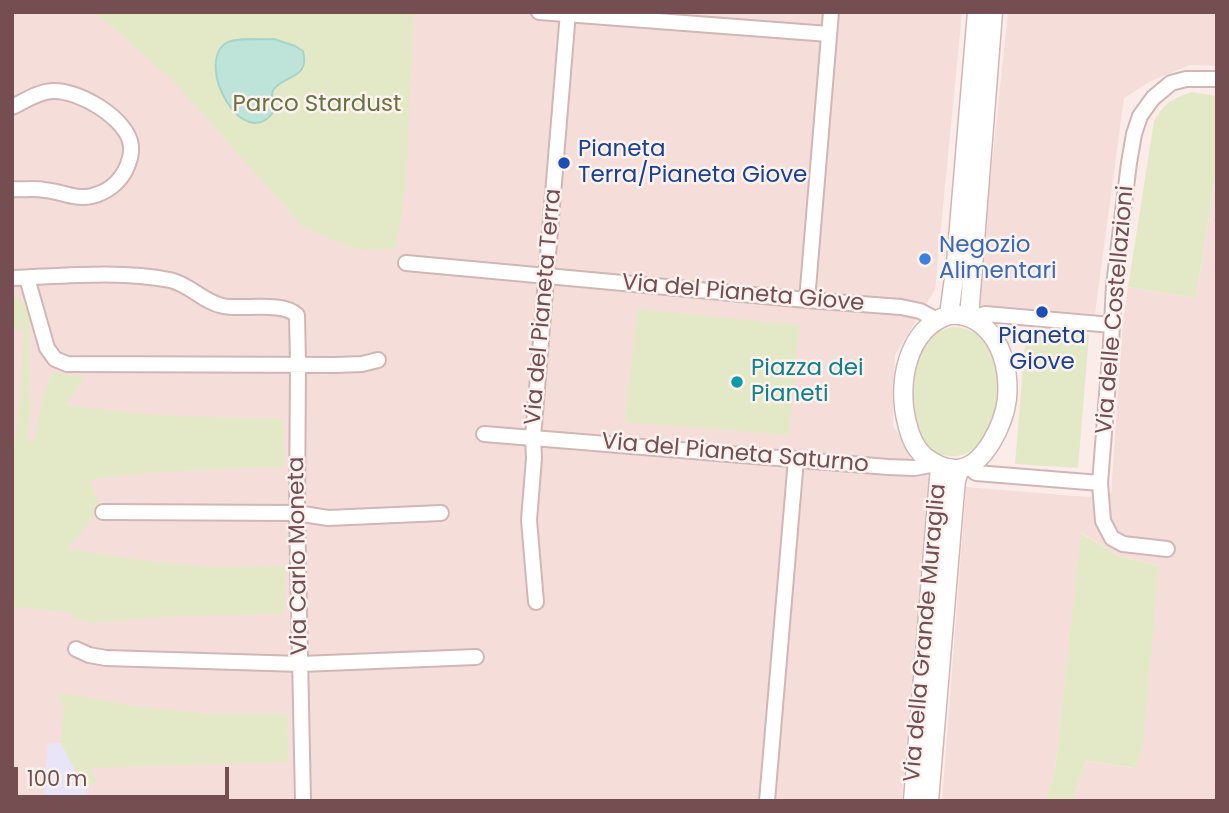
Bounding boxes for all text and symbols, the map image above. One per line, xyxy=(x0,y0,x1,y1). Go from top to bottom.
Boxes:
park label: Parco Stardust xyxy=(233,91,401,119)
place label: Pianeta Terra/Pianeta Giove xyxy=(578,136,807,190)
marker: Pianeta Terra/Pianeta Giove xyxy=(556,155,572,171)
street label: Via delle Costellazioni xyxy=(1091,184,1141,436)
street label: Via del Pianeta Terra xyxy=(520,188,568,426)
place label: Negozio Alimentari xyxy=(939,232,1057,286)
marker: Negozio Alimentari xyxy=(917,251,933,267)
street label: Via del Pianeta Giove xyxy=(621,270,865,318)
marker: Pianeta Giove xyxy=(1034,304,1050,320)
place label: Pianeta Giove xyxy=(998,323,1086,377)
place label: Piazza dei Pianeti xyxy=(751,355,864,409)
marker: Piazza dei Pianeti xyxy=(729,374,745,390)
street label: Via del Pianeta Saturno xyxy=(600,429,870,479)
street label: Via Carlo Moneta xyxy=(283,456,315,656)
street label: Via della Grande Muraglia xyxy=(899,483,953,783)
scale bar xyxy=(18,754,233,798)
text: 100 m xyxy=(27,764,87,793)

